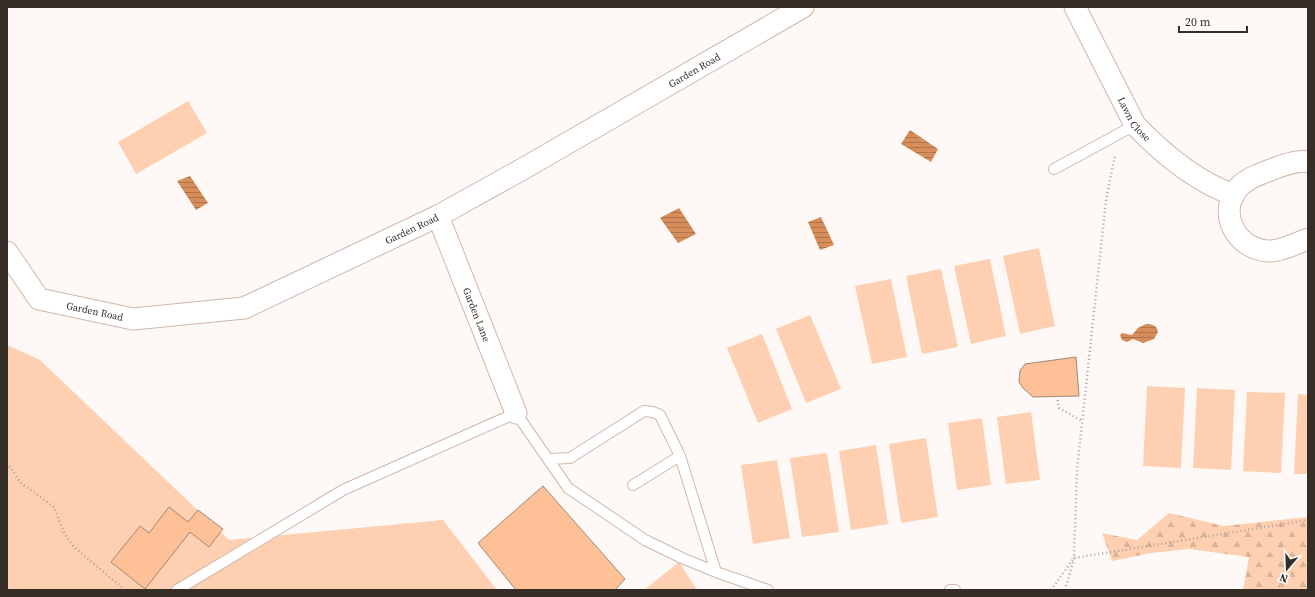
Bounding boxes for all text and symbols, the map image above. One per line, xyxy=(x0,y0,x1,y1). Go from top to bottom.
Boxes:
scale bar xyxy=(1179,8,1247,34)
text: 20 m xyxy=(1185,14,1211,30)
street label: Garden Road xyxy=(666,50,723,90)
street label: Lawn Close xyxy=(1115,94,1154,144)
street label: Garden Road xyxy=(383,210,441,247)
street label: Garden Lane xyxy=(460,285,494,344)
street label: Garden Road xyxy=(65,299,125,323)
north arrow xyxy=(1267,549,1307,589)
text: N xyxy=(1278,570,1290,586)

